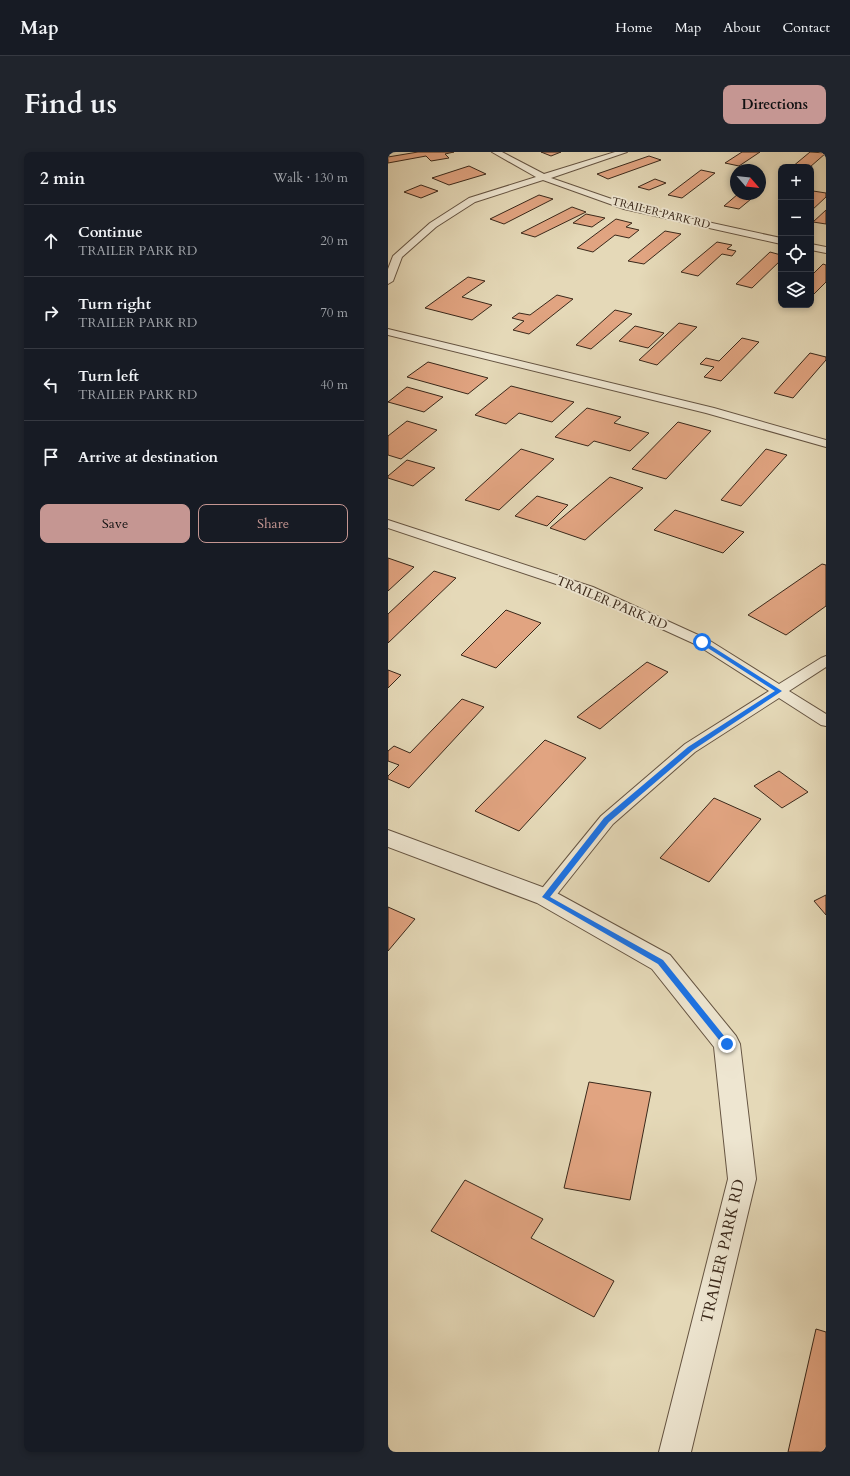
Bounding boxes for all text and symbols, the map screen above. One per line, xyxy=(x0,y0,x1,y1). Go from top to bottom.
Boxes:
text: Map xyxy=(20,15,59,41)
text: Home xyxy=(615,18,653,37)
text: Map xyxy=(675,18,701,37)
text: About xyxy=(723,18,760,37)
text: Contact xyxy=(782,18,830,37)
text: Find us xyxy=(24,85,117,123)
button: Directions xyxy=(723,85,826,124)
north arrow xyxy=(730,164,766,200)
map controls xyxy=(778,164,814,308)
button: + xyxy=(778,164,814,200)
text: 2 min xyxy=(40,167,85,190)
text: Walk · 130 m xyxy=(273,169,348,187)
street label: TRAILER PARK RD xyxy=(610,194,712,233)
button: − xyxy=(778,200,814,236)
text: Continue xyxy=(78,222,143,242)
icon: ahead xyxy=(40,230,62,252)
text: 20 m xyxy=(320,232,348,250)
button: locate xyxy=(778,236,814,272)
text: TRAILER PARK RD xyxy=(78,242,197,260)
button: layers xyxy=(778,272,814,308)
text: Turn right xyxy=(78,294,151,314)
icon: right xyxy=(40,302,62,324)
text: 70 m xyxy=(320,304,348,322)
text: TRAILER PARK RD xyxy=(78,314,197,332)
text: Turn left xyxy=(78,366,139,386)
icon: left xyxy=(40,374,62,396)
text: 40 m xyxy=(320,376,348,394)
text: TRAILER PARK RD xyxy=(78,386,197,404)
icon: arrive xyxy=(40,446,62,468)
text: Arrive at destination xyxy=(78,447,218,467)
button: Save xyxy=(40,504,190,543)
button: Share xyxy=(198,504,348,543)
street label: TRAILER PARK RD xyxy=(554,571,670,635)
route start xyxy=(693,633,711,651)
route end xyxy=(718,1035,736,1053)
street label: TRAILER PARK RD xyxy=(696,1177,750,1325)

